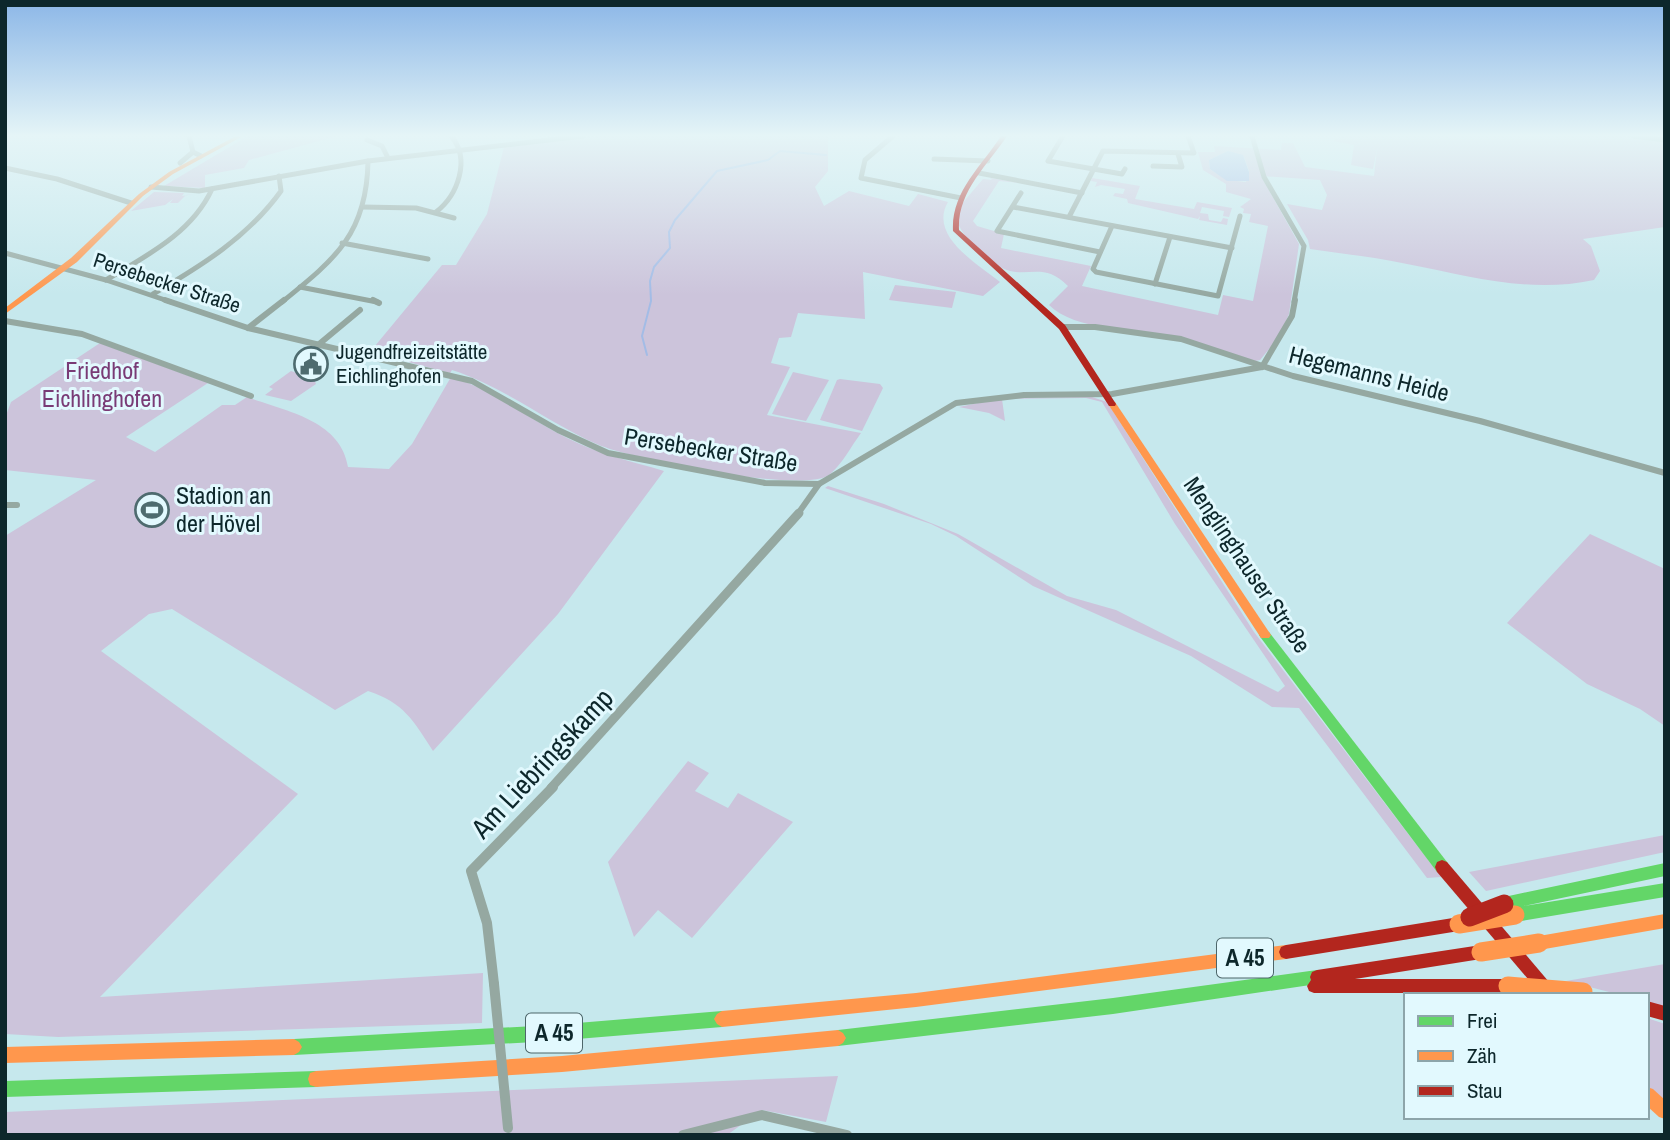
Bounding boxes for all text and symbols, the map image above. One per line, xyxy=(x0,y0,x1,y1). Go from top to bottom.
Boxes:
street label: Persebecker Straße xyxy=(90,245,244,320)
place label: Jugendfreizeitstätte Eichlinghofen xyxy=(336,337,487,390)
street label: Hegemanns Heide xyxy=(1286,338,1453,408)
public building icon: Jugendfreizeitstätte Eichlinghofen xyxy=(292,345,330,383)
park label: Friedhof Eichlinghofen xyxy=(42,354,162,414)
street label: Persebecker Straße xyxy=(622,420,800,479)
street label: Menglinghauser Straße xyxy=(1177,470,1319,659)
place label: Stadion an der Hövel xyxy=(176,479,271,539)
sports icon: Stadion an der Hövel xyxy=(133,491,171,529)
street label: Am Liebringskamp xyxy=(462,680,622,847)
road number: A 45 xyxy=(1217,939,1273,978)
legend xyxy=(1404,993,1649,1119)
text: Frei xyxy=(1467,1006,1498,1035)
road number: A 45 xyxy=(526,1014,582,1052)
text: Zäh xyxy=(1467,1041,1497,1070)
text: Stau xyxy=(1467,1076,1502,1105)

